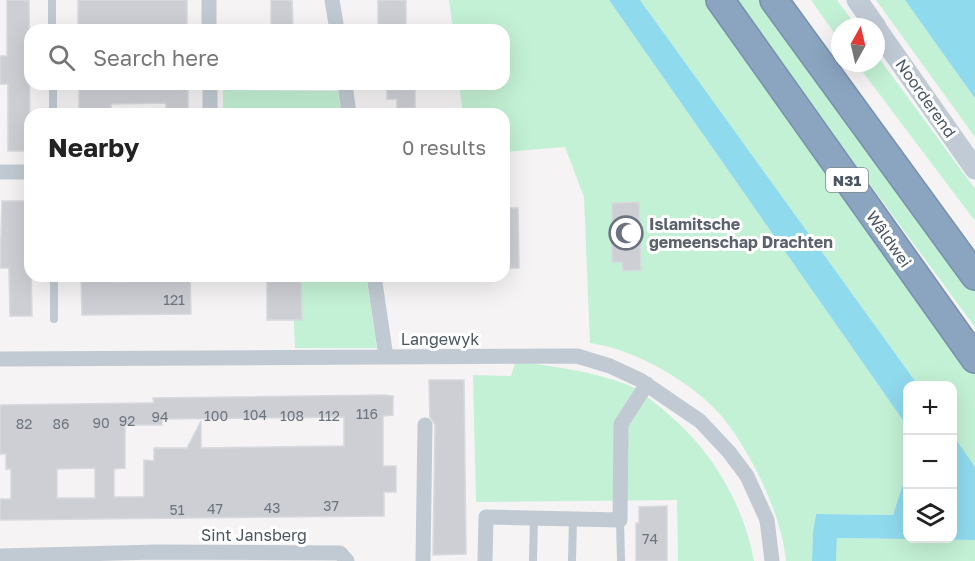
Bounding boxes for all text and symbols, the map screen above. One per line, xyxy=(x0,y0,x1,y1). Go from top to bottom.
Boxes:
north arrow xyxy=(831,18,885,72)
search box xyxy=(24,24,510,90)
icon: search xyxy=(45,41,78,74)
text: Search here xyxy=(93,44,219,71)
street label: Noorderend xyxy=(892,55,960,141)
text: Nearby xyxy=(48,132,139,163)
text: 0 results xyxy=(402,135,486,159)
road number: N31 xyxy=(826,168,868,192)
street label: Wâldwei xyxy=(862,207,916,271)
place label: Islamitsche gemeenschap Drachten xyxy=(649,214,833,252)
mosque icon: Islamitsche gemeenschap Drachten xyxy=(608,215,644,251)
house number: 121 xyxy=(163,291,185,308)
street label: Langewyk xyxy=(401,329,479,349)
map controls xyxy=(903,381,957,543)
button: + xyxy=(903,381,957,435)
house number: 116 xyxy=(356,405,378,422)
house number: 104 xyxy=(243,406,267,423)
house number: 100 xyxy=(204,407,228,424)
house number: 108 xyxy=(280,407,304,424)
house number: 112 xyxy=(318,407,340,424)
house number: 94 xyxy=(151,408,169,425)
house number: 92 xyxy=(119,412,135,429)
house number: 90 xyxy=(92,414,110,431)
house number: 82 xyxy=(16,415,32,432)
house number: 86 xyxy=(52,415,70,432)
button: − xyxy=(903,435,957,489)
button: layers xyxy=(903,489,957,543)
house number: 37 xyxy=(323,497,339,514)
house number: 43 xyxy=(264,499,280,516)
house number: 47 xyxy=(207,500,223,517)
house number: 51 xyxy=(170,501,185,518)
street label: Sint Jansberg xyxy=(201,525,307,545)
house number: 74 xyxy=(642,530,658,547)

